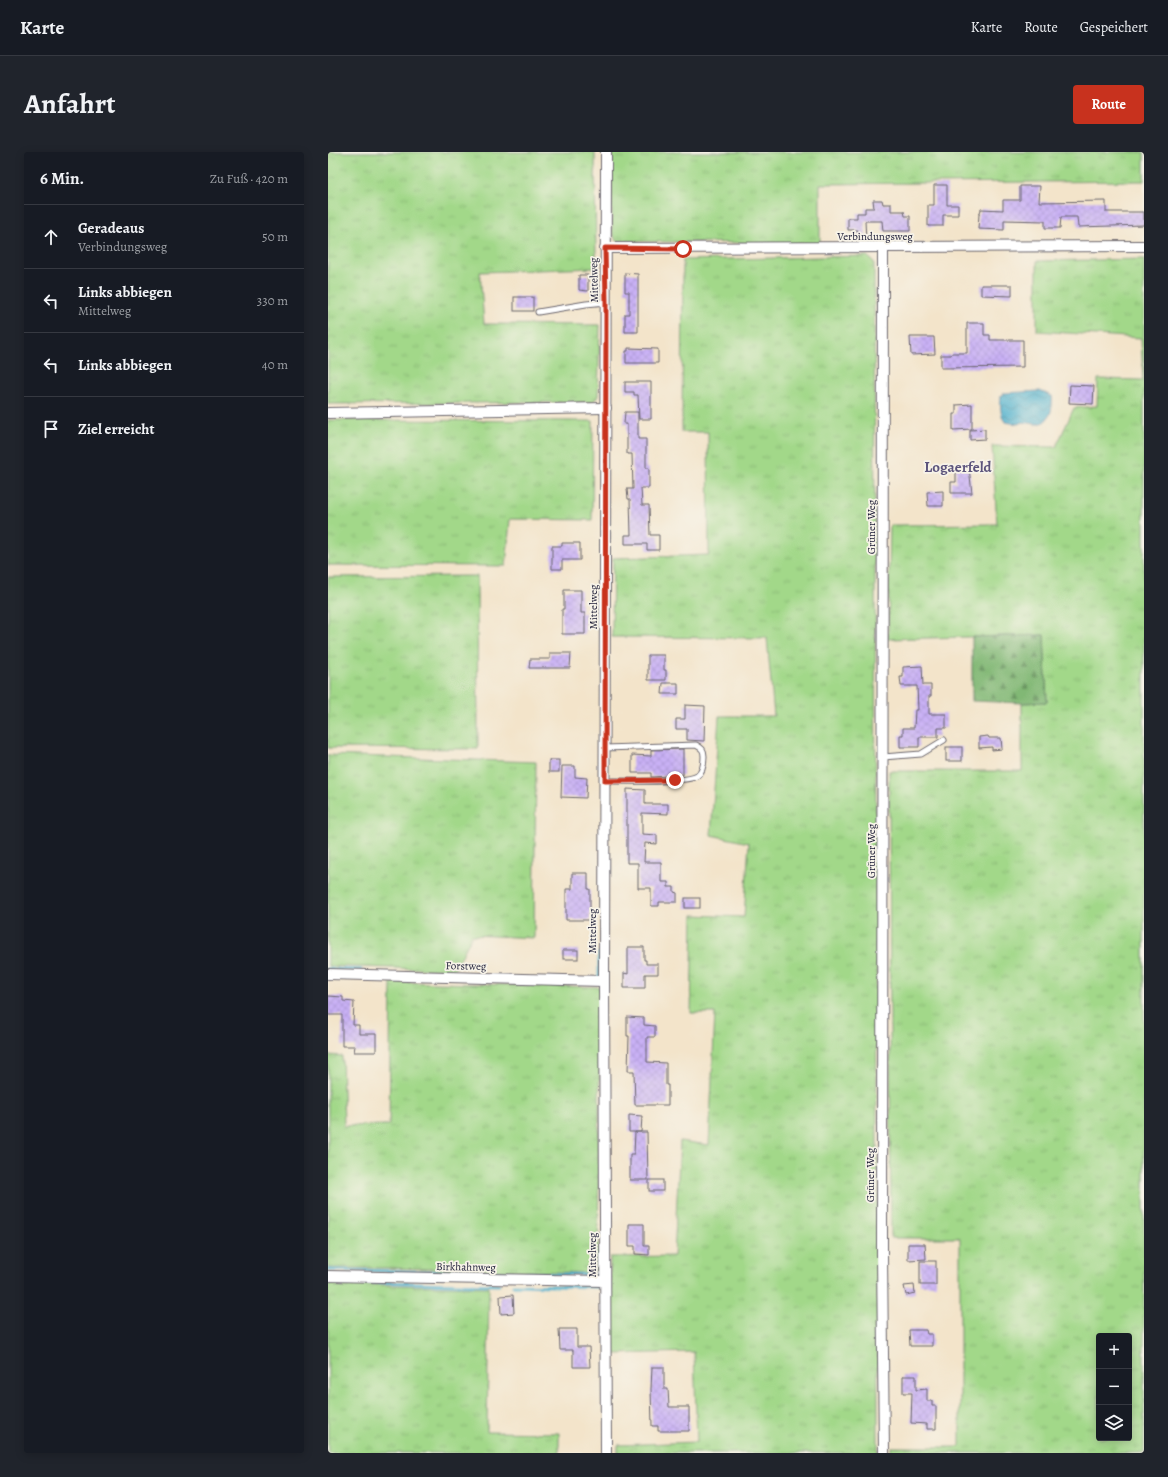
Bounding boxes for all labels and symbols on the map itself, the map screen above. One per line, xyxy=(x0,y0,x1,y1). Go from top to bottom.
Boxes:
street label: Verbindungsweg xyxy=(836,229,913,244)
route start xyxy=(674,240,692,258)
street label: Mittelweg xyxy=(586,257,602,303)
district label: Logaerfeld xyxy=(924,457,993,477)
street label: Grüner Weg xyxy=(864,499,879,554)
street label: Mittelweg xyxy=(586,584,601,630)
route end xyxy=(666,771,684,789)
street label: Grüner Weg xyxy=(864,823,879,878)
street label: Mittelweg xyxy=(585,908,600,954)
street label: Forstweg xyxy=(445,958,487,974)
street label: Grüner Weg xyxy=(863,1147,878,1202)
street label: Mittelweg xyxy=(585,1232,600,1278)
street label: Birkhahnweg xyxy=(436,1259,497,1275)

